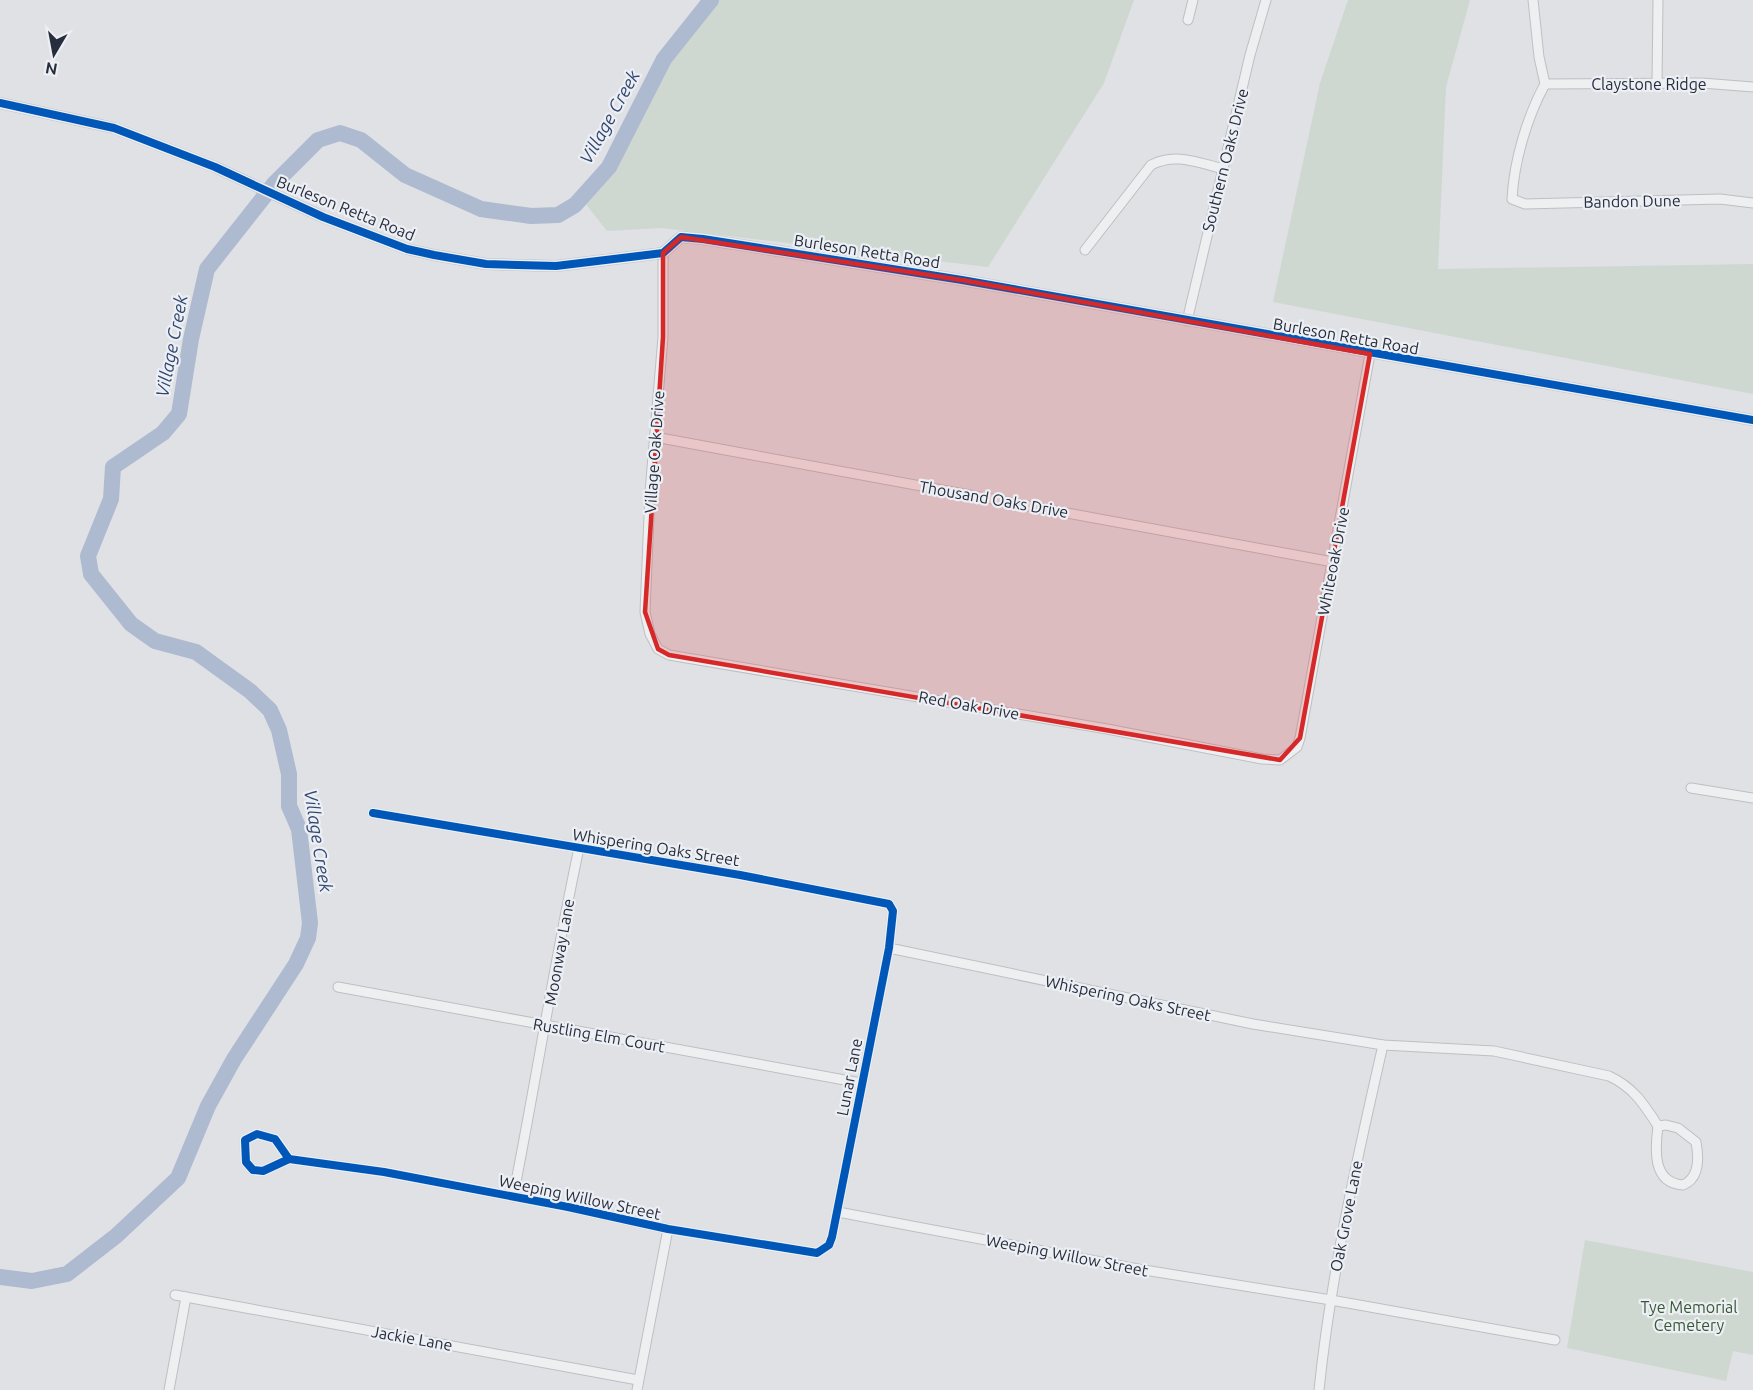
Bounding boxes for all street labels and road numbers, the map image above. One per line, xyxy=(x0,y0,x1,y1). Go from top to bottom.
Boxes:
street label: Claystone Ridge xyxy=(1591,75,1707,93)
street label: Southern Oaks Drive xyxy=(1198,86,1252,234)
street label: Burleson Retta Road xyxy=(274,172,418,244)
street label: Bandon Dune xyxy=(1583,191,1681,211)
street label: Burleson Retta Road xyxy=(793,231,941,271)
street label: Burleson Retta Road xyxy=(1272,314,1420,358)
street label: Village Oak Drive xyxy=(641,390,667,514)
street label: Thousand Oaks Drive xyxy=(918,477,1070,521)
street label: Whiteoak Drive xyxy=(1314,505,1352,617)
street label: Red Oak Drive xyxy=(917,687,1021,723)
street label: Whispering Oaks Street xyxy=(571,825,742,869)
street label: Moonway Lane xyxy=(541,897,577,1007)
street label: Whispering Oaks Street xyxy=(1044,972,1213,1025)
street label: Rustling Elm Court xyxy=(532,1015,667,1056)
street label: Lunar Lane xyxy=(833,1037,865,1117)
street label: Oak Grove Lane xyxy=(1326,1159,1366,1273)
street label: Weeping Willow Street xyxy=(497,1171,663,1223)
street label: Weeping Willow Street xyxy=(984,1230,1150,1280)
street label: Jackie Lane xyxy=(370,1322,454,1354)

